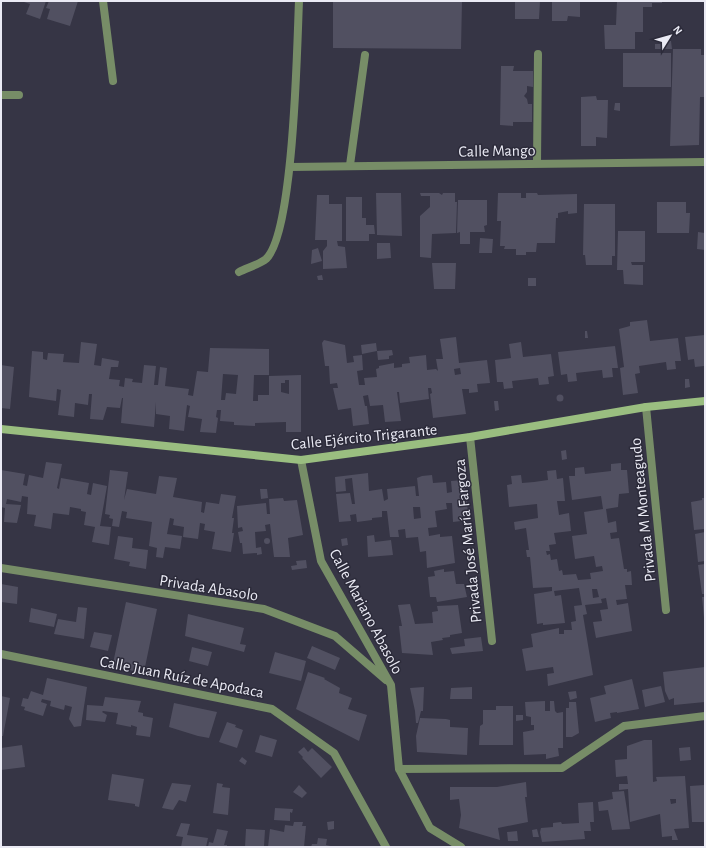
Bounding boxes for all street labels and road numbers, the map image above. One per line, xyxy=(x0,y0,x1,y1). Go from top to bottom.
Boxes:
street label: Calle Mango xyxy=(458,142,536,160)
street label: Calle Ejército Trigarante xyxy=(290,421,438,454)
street label: Privada M Monteagudo xyxy=(627,437,659,583)
street label: Privada José María Fargoza xyxy=(451,458,485,624)
street label: Calle Mariano Abasolo xyxy=(326,546,406,677)
street label: Privada Abasolo xyxy=(158,572,260,604)
street label: Calle Juan Ruíz de Apodaca xyxy=(98,653,265,701)

